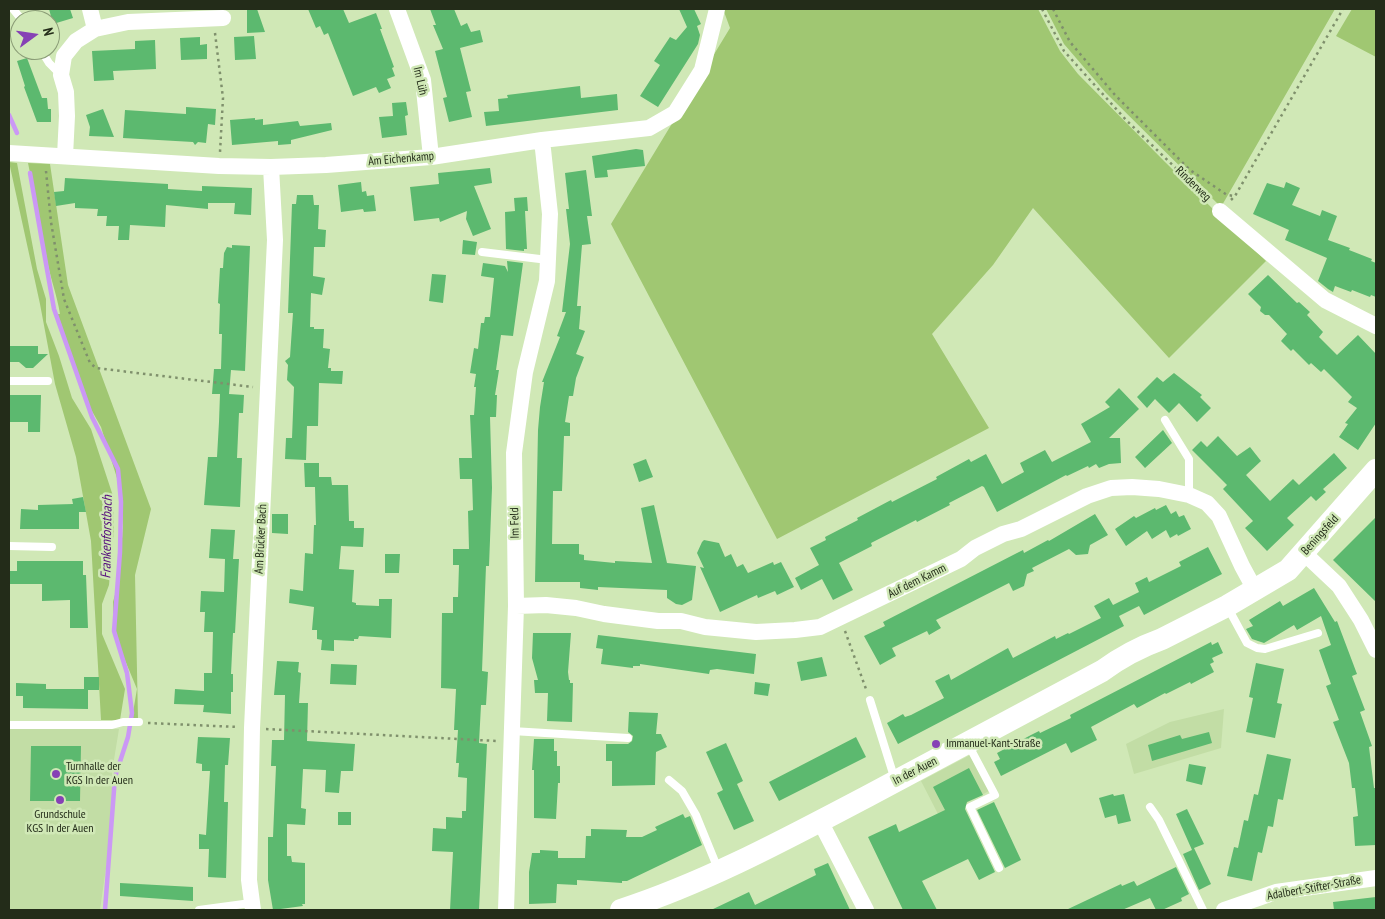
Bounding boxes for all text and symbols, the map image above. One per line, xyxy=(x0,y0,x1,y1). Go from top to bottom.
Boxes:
north arrow xyxy=(10,10,60,60)
text: N xyxy=(39,26,58,37)
street label: Im Lüh xyxy=(410,65,430,97)
street label: Am Eichenkamp xyxy=(367,149,435,169)
street label: Rinderweg xyxy=(1172,164,1214,204)
water label: Frankenforstbach xyxy=(98,495,116,579)
street label: Am Brücker Bach xyxy=(252,504,270,574)
street label: Im Feld xyxy=(508,507,522,539)
street label: Beningsfeld xyxy=(1298,512,1342,558)
street label: Auf dem Kamm xyxy=(885,561,949,601)
place label: Immanuel-Kant-Straße xyxy=(946,737,1041,751)
marker: Immanuel-Kant-Straße xyxy=(930,738,942,750)
street label: In der Auen xyxy=(890,754,940,788)
place label: Turnhalle der KGS In der Auen xyxy=(66,760,133,788)
marker: Turnhalle der KGS In der Auen xyxy=(50,768,62,780)
marker: Grundschule KGS In der Auen xyxy=(54,794,66,806)
place label: Grundschule KGS In der Auen xyxy=(27,808,93,836)
street label: Adalbert-Stifter-Straße xyxy=(1266,873,1362,903)

